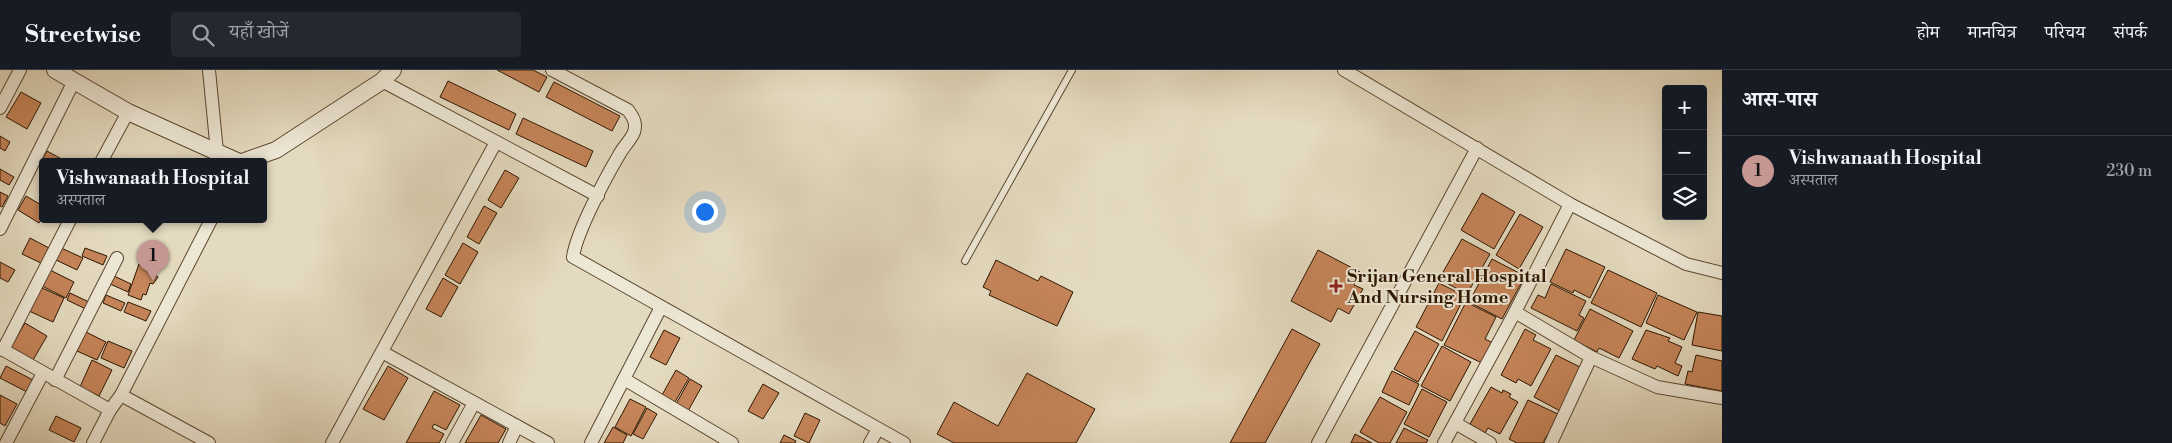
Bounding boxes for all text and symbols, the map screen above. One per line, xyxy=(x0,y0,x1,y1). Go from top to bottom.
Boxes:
search box xyxy=(171,12,521,57)
text: Streetwise xyxy=(25,20,141,50)
text: यहाँ खोजें xyxy=(229,20,289,44)
icon: search xyxy=(189,21,217,49)
text: होम xyxy=(1917,21,1940,44)
text: मानचित्र xyxy=(1968,21,2016,44)
text: परिचय xyxy=(2044,21,2085,44)
text: संपर्क xyxy=(2113,21,2147,44)
map controls xyxy=(1662,85,1707,220)
button: + xyxy=(1662,85,1707,130)
text: आस-पास xyxy=(1742,87,1817,113)
button: − xyxy=(1662,130,1707,175)
text: Vishwanaath Hospital xyxy=(1789,146,1982,170)
popup xyxy=(39,158,267,223)
text: 1 xyxy=(1754,161,1762,181)
text: 230 m xyxy=(2106,161,2152,181)
text: Vishwanaath Hospital xyxy=(57,166,249,190)
text: अस्पताल xyxy=(1789,170,1838,190)
button: layers xyxy=(1662,175,1707,220)
text: अस्पताल xyxy=(57,190,105,210)
your location xyxy=(692,199,718,225)
pin: 1 xyxy=(137,240,169,281)
place label: Srijan General Hospital And Nursing Home xyxy=(1346,265,1547,309)
marker: Srijan General Hospital And Nursing Home xyxy=(1329,279,1343,293)

